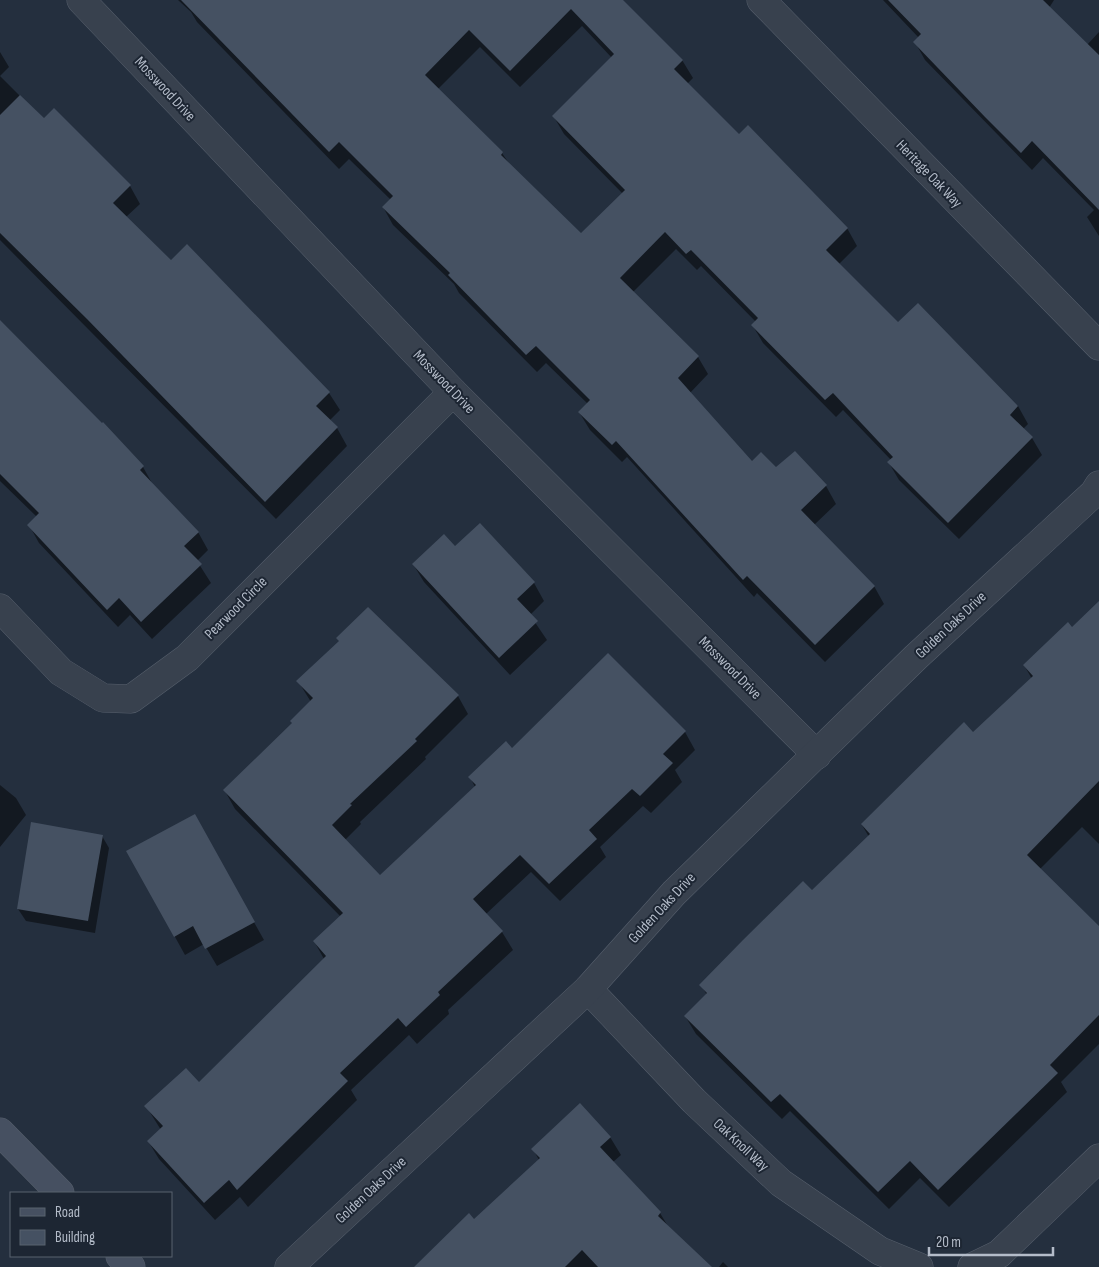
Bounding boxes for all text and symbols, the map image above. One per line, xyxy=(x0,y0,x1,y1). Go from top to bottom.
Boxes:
street label: Mosswood Drive xyxy=(130,53,200,125)
street label: Heritage Oak Way xyxy=(892,136,966,212)
street label: Mosswood Drive xyxy=(409,346,479,418)
street label: Pearwood Circle xyxy=(201,573,271,643)
street label: Golden Oaks Drive xyxy=(912,587,990,663)
street label: Mosswood Drive xyxy=(695,633,765,703)
street label: Golden Oaks Drive xyxy=(624,869,700,947)
street label: Oak Knoll Way xyxy=(709,1114,773,1176)
street label: Golden Oaks Drive xyxy=(332,1152,410,1228)
legend xyxy=(10,1192,172,1257)
text: Road xyxy=(55,1203,80,1222)
scale bar xyxy=(929,1224,1053,1256)
text: Building xyxy=(55,1228,95,1247)
text: 20 m xyxy=(936,1233,961,1252)

